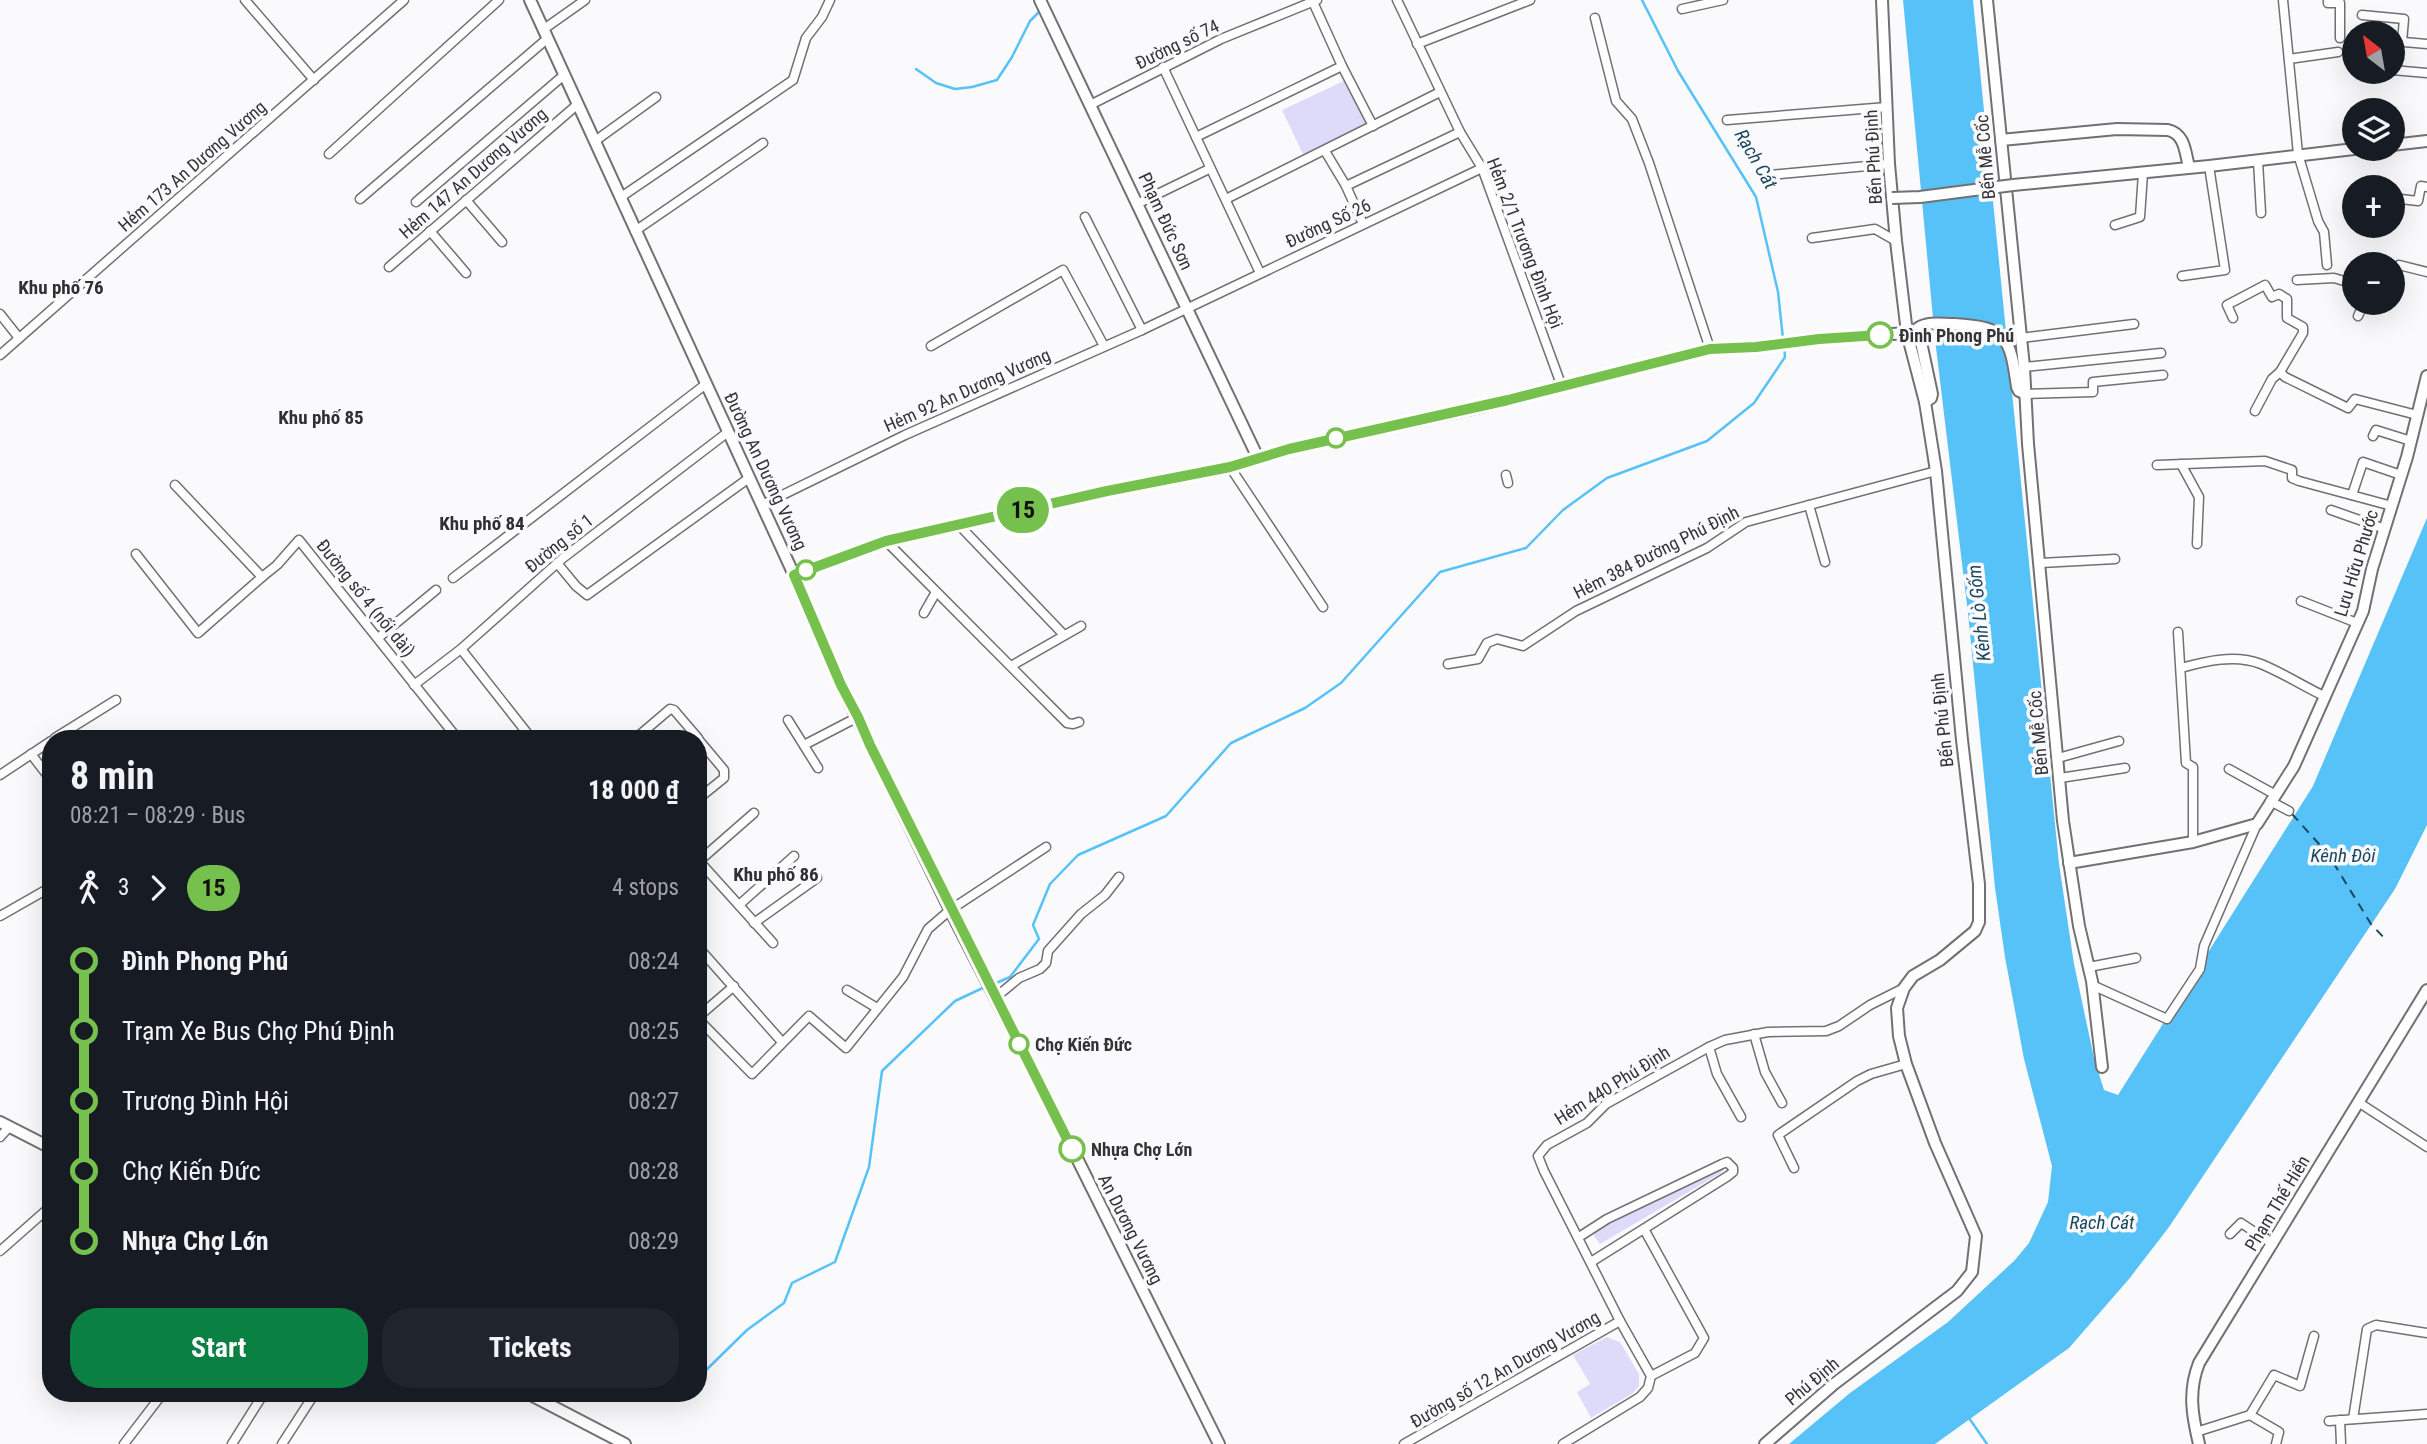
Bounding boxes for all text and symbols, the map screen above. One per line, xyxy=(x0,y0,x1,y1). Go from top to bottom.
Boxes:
street label: Đường số 74 xyxy=(1132,15,1222,73)
north arrow xyxy=(2342,21,2404,84)
map controls xyxy=(2342,21,2405,315)
street label: Hẻm 173 An Dương Vương xyxy=(114,96,270,236)
button: layers xyxy=(2342,98,2405,161)
street label: Hẻm 147 An Dương Vương xyxy=(395,103,551,243)
street label: Bến Phú Định xyxy=(1860,109,1886,205)
street label: Bến Mễ Cốc xyxy=(1971,114,1999,200)
water label: Rạch Cát xyxy=(1730,125,1782,193)
street label: Hẻm 2/1 Trương Đình Hội xyxy=(1483,155,1567,331)
street label: Phạm Đức Sơn xyxy=(1134,169,1198,273)
button: + xyxy=(2342,175,2405,238)
street label: Đường Số 26 xyxy=(1282,194,1374,252)
button: − xyxy=(2342,252,2405,315)
district label: Khu phố 76 xyxy=(18,276,104,299)
marker: Đình Phong Phú xyxy=(1867,322,1893,348)
place label: Đình Phong Phú xyxy=(1899,325,2014,346)
street label: Hẻm 92 An Dương Vương xyxy=(881,344,1053,436)
street label: Đường An Dương Vương xyxy=(720,389,812,553)
district label: Khu phố 85 xyxy=(278,406,364,429)
unlabelled marker xyxy=(1326,428,1346,448)
line badge: 15 xyxy=(992,487,1054,533)
text: 15 xyxy=(1011,496,1035,524)
street label: Hẻm 384 Đường Phú Định xyxy=(1570,501,1742,603)
street label: Lưu Hữu Phước xyxy=(2330,507,2382,619)
street label: Đường số 1 xyxy=(521,509,597,577)
district label: Khu phố 84 xyxy=(439,512,525,535)
street label: Đường số 4 (nối dài) xyxy=(312,535,420,661)
unlabelled marker xyxy=(796,560,816,580)
water label: Kênh Lò Gốm xyxy=(1962,564,1996,662)
street label: Bến Phú Định xyxy=(1927,672,1957,768)
street label: Bến Mễ Cốc xyxy=(2024,690,2052,776)
text: 8 min xyxy=(70,754,154,798)
text: 18 000 ₫ xyxy=(588,775,679,805)
text: 08:21 – 08:29 · Bus xyxy=(70,802,246,829)
water label: Kênh Đôi xyxy=(2311,844,2376,867)
district label: Khu phố 86 xyxy=(733,863,819,886)
icon: walk xyxy=(70,869,108,907)
icon: forward xyxy=(139,869,177,907)
text: 3 xyxy=(118,874,129,901)
text: 15 xyxy=(201,874,226,902)
text: 4 stops xyxy=(612,874,679,901)
text: Đình Phong Phú xyxy=(122,946,288,976)
text: 08:24 xyxy=(628,948,679,975)
text: Trạm Xe Bus Chợ Phú Định xyxy=(122,1016,395,1046)
text: 08:25 xyxy=(628,1018,679,1045)
marker: Chợ Kiến Đức xyxy=(1009,1034,1029,1054)
place label: Chợ Kiến Đức xyxy=(1035,1034,1132,1055)
street label: Hẻm 440 Phú Định xyxy=(1551,1041,1673,1129)
text: Trương Đình Hội xyxy=(122,1086,289,1116)
text: 08:27 xyxy=(628,1088,679,1115)
marker: Nhựa Chợ Lớn xyxy=(1059,1136,1085,1162)
place label: Nhựa Chợ Lớn xyxy=(1091,1139,1192,1160)
street label: Phạm Thế Hiển xyxy=(2240,1151,2314,1255)
text: Chợ Kiến Đức xyxy=(122,1156,261,1186)
text: 08:28 xyxy=(628,1158,679,1185)
street label: An Dương Vương xyxy=(1094,1171,1168,1287)
water label: Rạch Cát xyxy=(2069,1211,2135,1234)
text: Nhựa Chợ Lớn xyxy=(122,1226,269,1256)
text: 08:29 xyxy=(628,1228,679,1255)
street label: Đường số 12 An Dương Vương xyxy=(1407,1306,1603,1432)
button: Start xyxy=(70,1308,368,1388)
button: Tickets xyxy=(382,1308,679,1388)
street label: Phú Định xyxy=(1781,1353,1843,1409)

